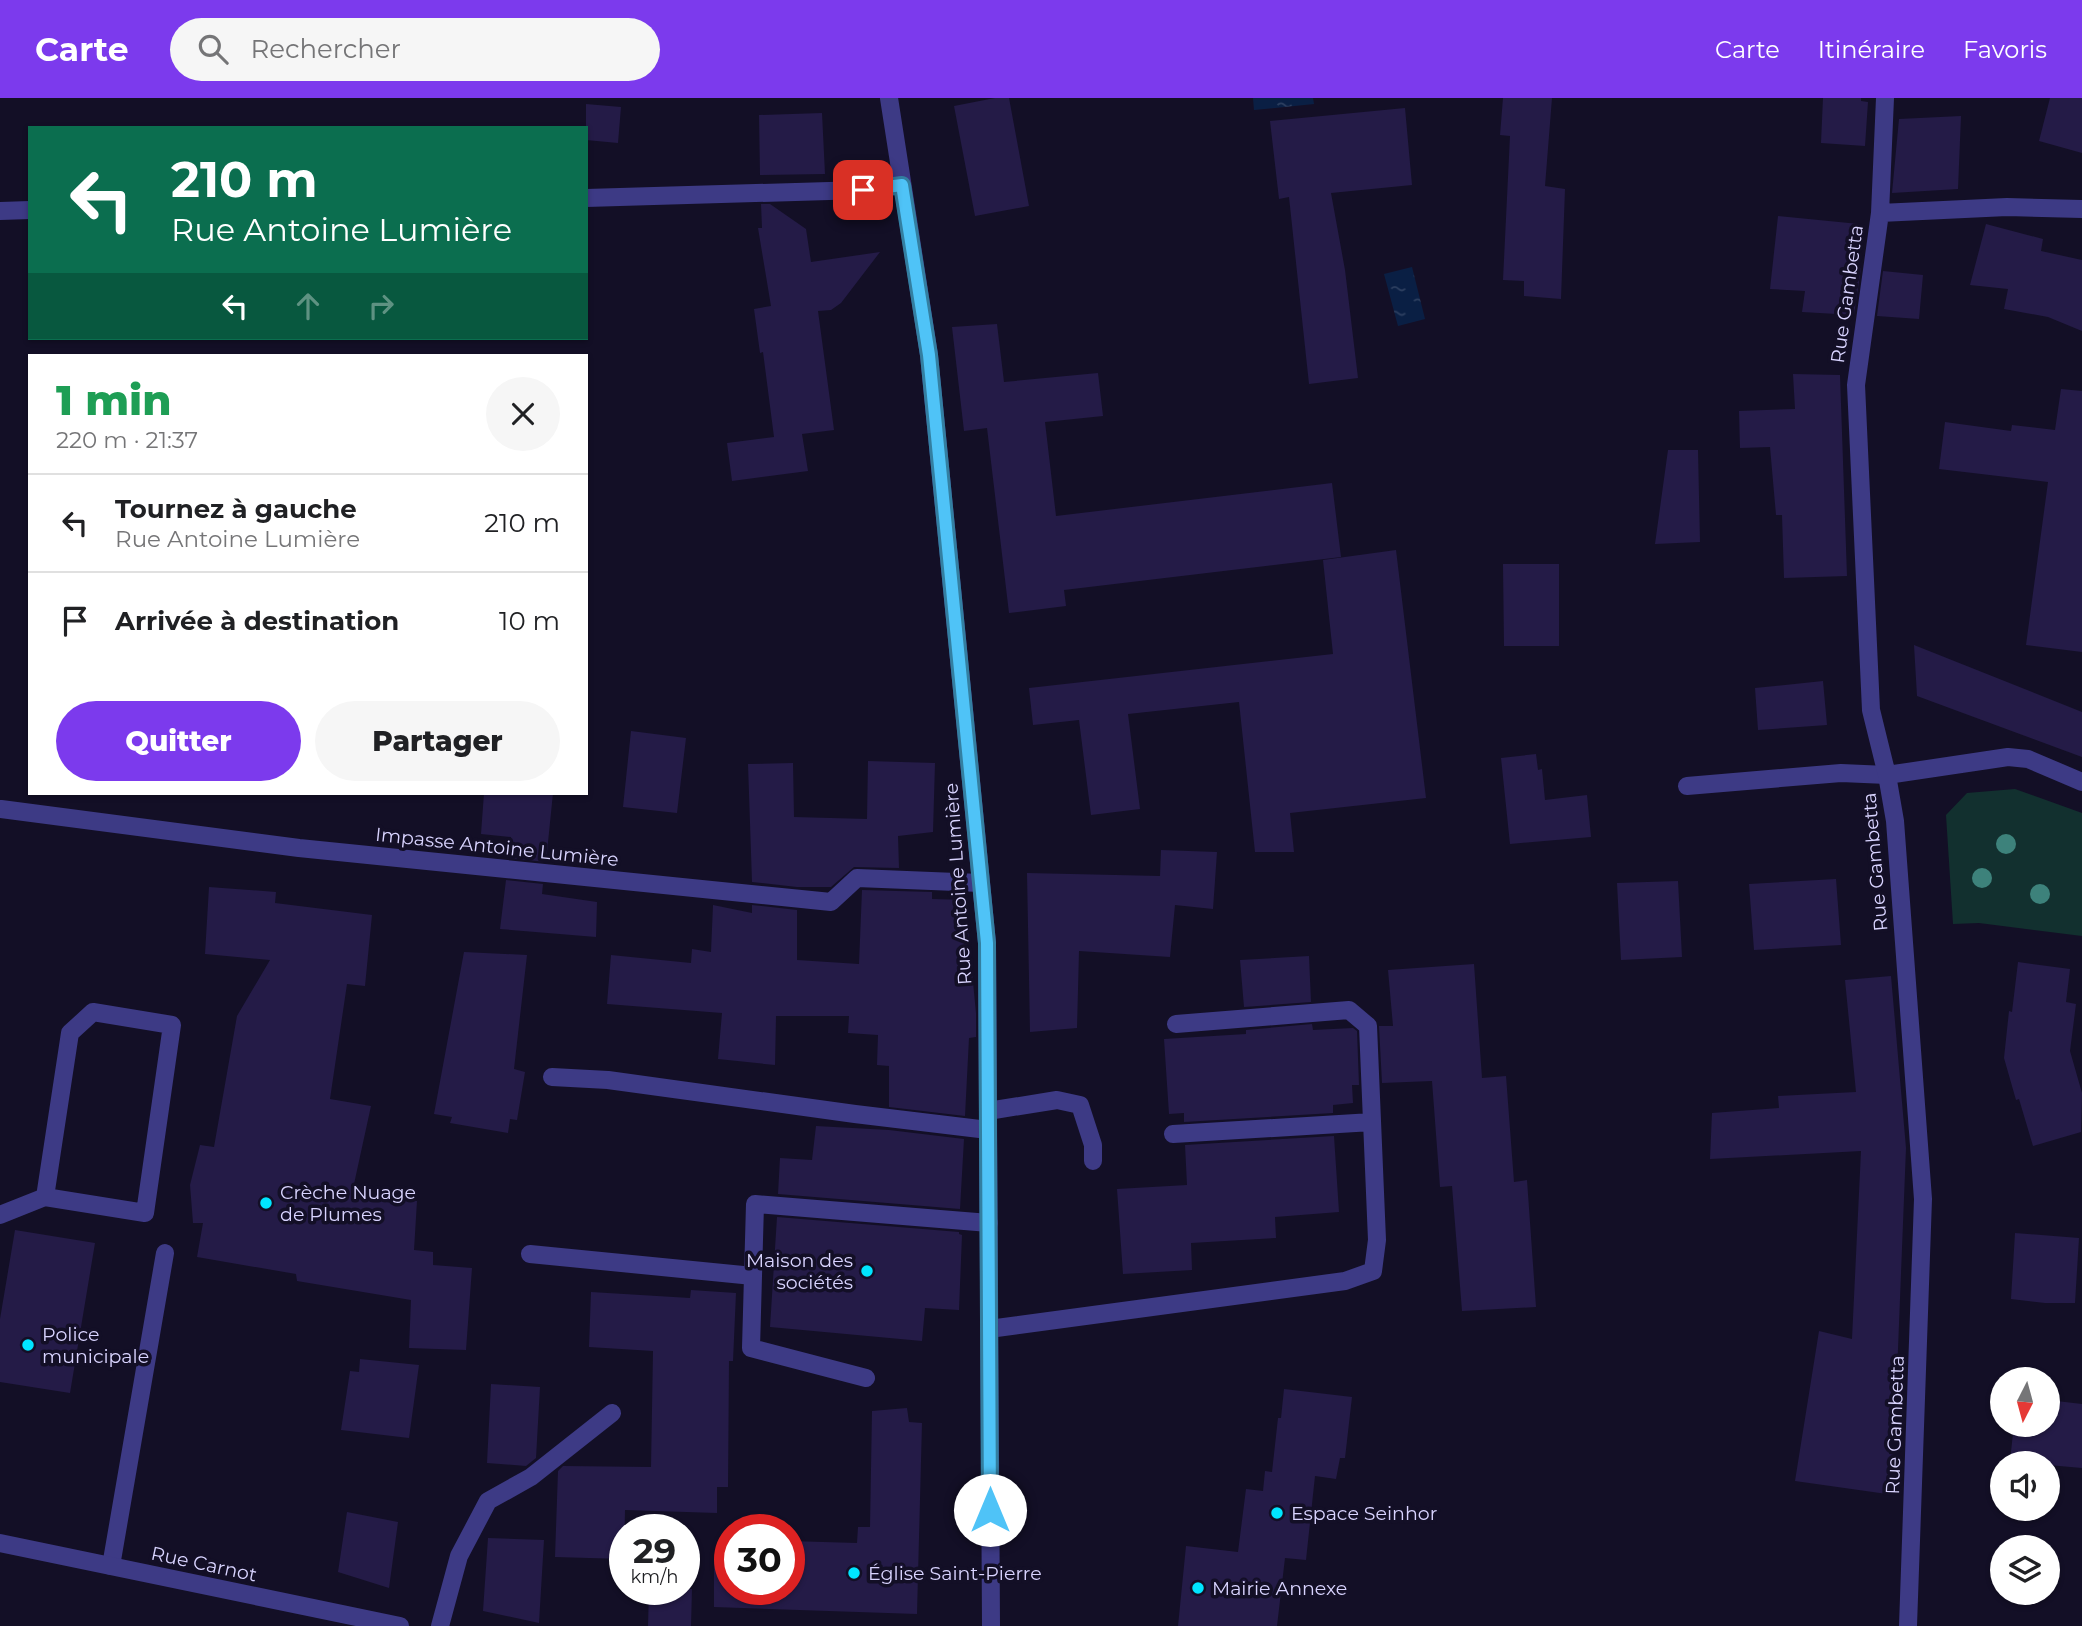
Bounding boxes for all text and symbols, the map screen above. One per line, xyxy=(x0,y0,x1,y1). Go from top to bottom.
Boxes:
search box xyxy=(170,18,660,81)
text: Carte xyxy=(35,29,128,69)
icon: search xyxy=(194,30,232,68)
text: Rechercher xyxy=(250,33,401,65)
text: Carte xyxy=(1715,35,1780,64)
text: Itinéraire xyxy=(1818,35,1925,64)
text: Favoris xyxy=(1963,35,2047,64)
text: 210 m xyxy=(171,150,318,209)
icon: left xyxy=(56,154,147,245)
pin xyxy=(833,160,893,220)
icon: arrive xyxy=(844,171,882,209)
text: Rue Antoine Lumière xyxy=(171,210,512,249)
street label: Rue Gambetta xyxy=(1826,223,1868,365)
icon: left xyxy=(216,287,254,325)
icon: ahead xyxy=(289,287,327,325)
icon: right xyxy=(362,287,400,325)
text: 1 min xyxy=(56,374,172,426)
button: close xyxy=(486,377,560,451)
text: 220 m · 21:37 xyxy=(56,426,198,454)
text: Tournez à gauche xyxy=(115,493,357,525)
icon: left xyxy=(56,504,94,542)
text: 210 m xyxy=(484,507,560,539)
text: Rue Antoine Lumière xyxy=(115,525,360,553)
icon: arrive xyxy=(56,602,94,640)
text: Arrivée à destination xyxy=(115,605,399,637)
text: 10 m xyxy=(499,605,560,637)
button: Quitter xyxy=(56,701,301,781)
button: Partager xyxy=(315,701,560,781)
street label: Rue Antoine Lumière xyxy=(939,782,977,986)
street label: Rue Gambetta xyxy=(1857,792,1893,932)
street label: Impasse Antoine Lumière xyxy=(374,823,620,871)
place label: Crèche Nuage de Plumes xyxy=(280,1181,416,1226)
marker: Crèche Nuage de Plumes xyxy=(258,1195,274,1211)
place label: Maison des sociétés xyxy=(746,1249,853,1294)
marker: Maison des sociétés xyxy=(859,1263,875,1279)
place label: Police municipale xyxy=(42,1323,149,1368)
marker: Police municipale xyxy=(20,1337,36,1353)
street label: Rue Gambetta xyxy=(1881,1355,1909,1495)
north arrow xyxy=(1990,1367,2060,1437)
map controls xyxy=(1990,1367,2060,1605)
button: sound xyxy=(1990,1451,2060,1521)
position arrow xyxy=(953,1473,1027,1547)
place label: Espace Seinhor xyxy=(1291,1502,1437,1525)
marker: Espace Seinhor xyxy=(1269,1505,1285,1521)
speed limit sign: 30 xyxy=(714,1514,805,1605)
text: 29 xyxy=(633,1529,676,1572)
button: layers xyxy=(1990,1535,2060,1605)
street label: Rue Carnot xyxy=(149,1542,259,1586)
place label: Église Saint-Pierre xyxy=(868,1562,1042,1585)
marker: Église Saint-Pierre xyxy=(846,1565,862,1581)
text: km/h xyxy=(630,1566,679,1588)
place label: Mairie Annexe xyxy=(1212,1577,1347,1600)
marker: Mairie Annexe xyxy=(1190,1580,1206,1596)

